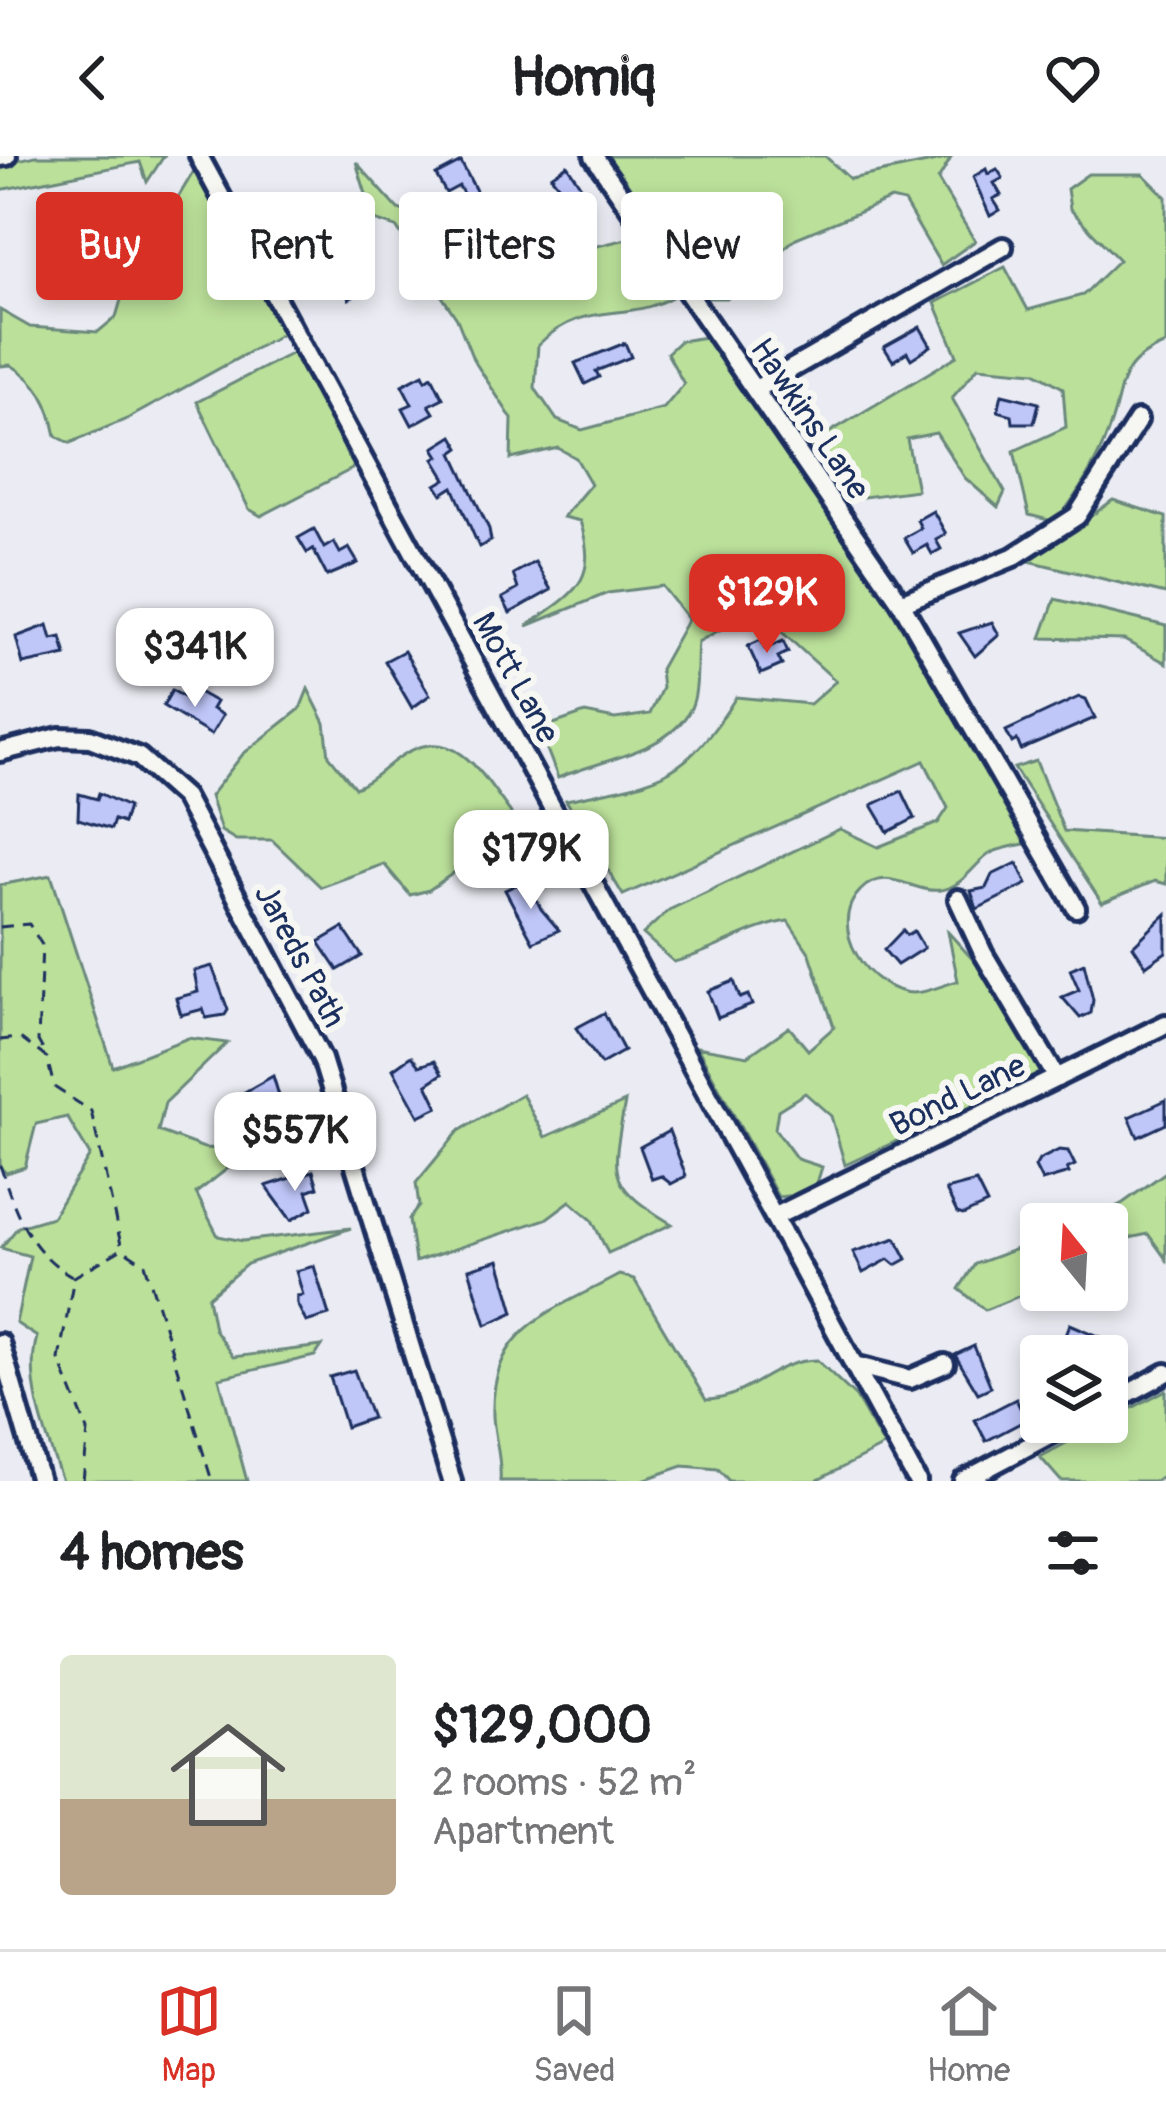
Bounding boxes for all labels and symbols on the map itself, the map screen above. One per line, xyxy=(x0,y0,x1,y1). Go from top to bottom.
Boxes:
street label: Hawkins Lane xyxy=(741,330,879,507)
pin: $129K xyxy=(683,554,851,656)
street label: Mott Lane xyxy=(463,605,568,750)
pin: $341K xyxy=(111,608,279,710)
pin: $179K xyxy=(447,810,615,912)
street label: Jareds Path xyxy=(245,877,355,1034)
street label: Bond Lane xyxy=(883,1045,1032,1146)
pin: $557K xyxy=(211,1092,379,1194)
north arrow xyxy=(1020,1203,1128,1311)

